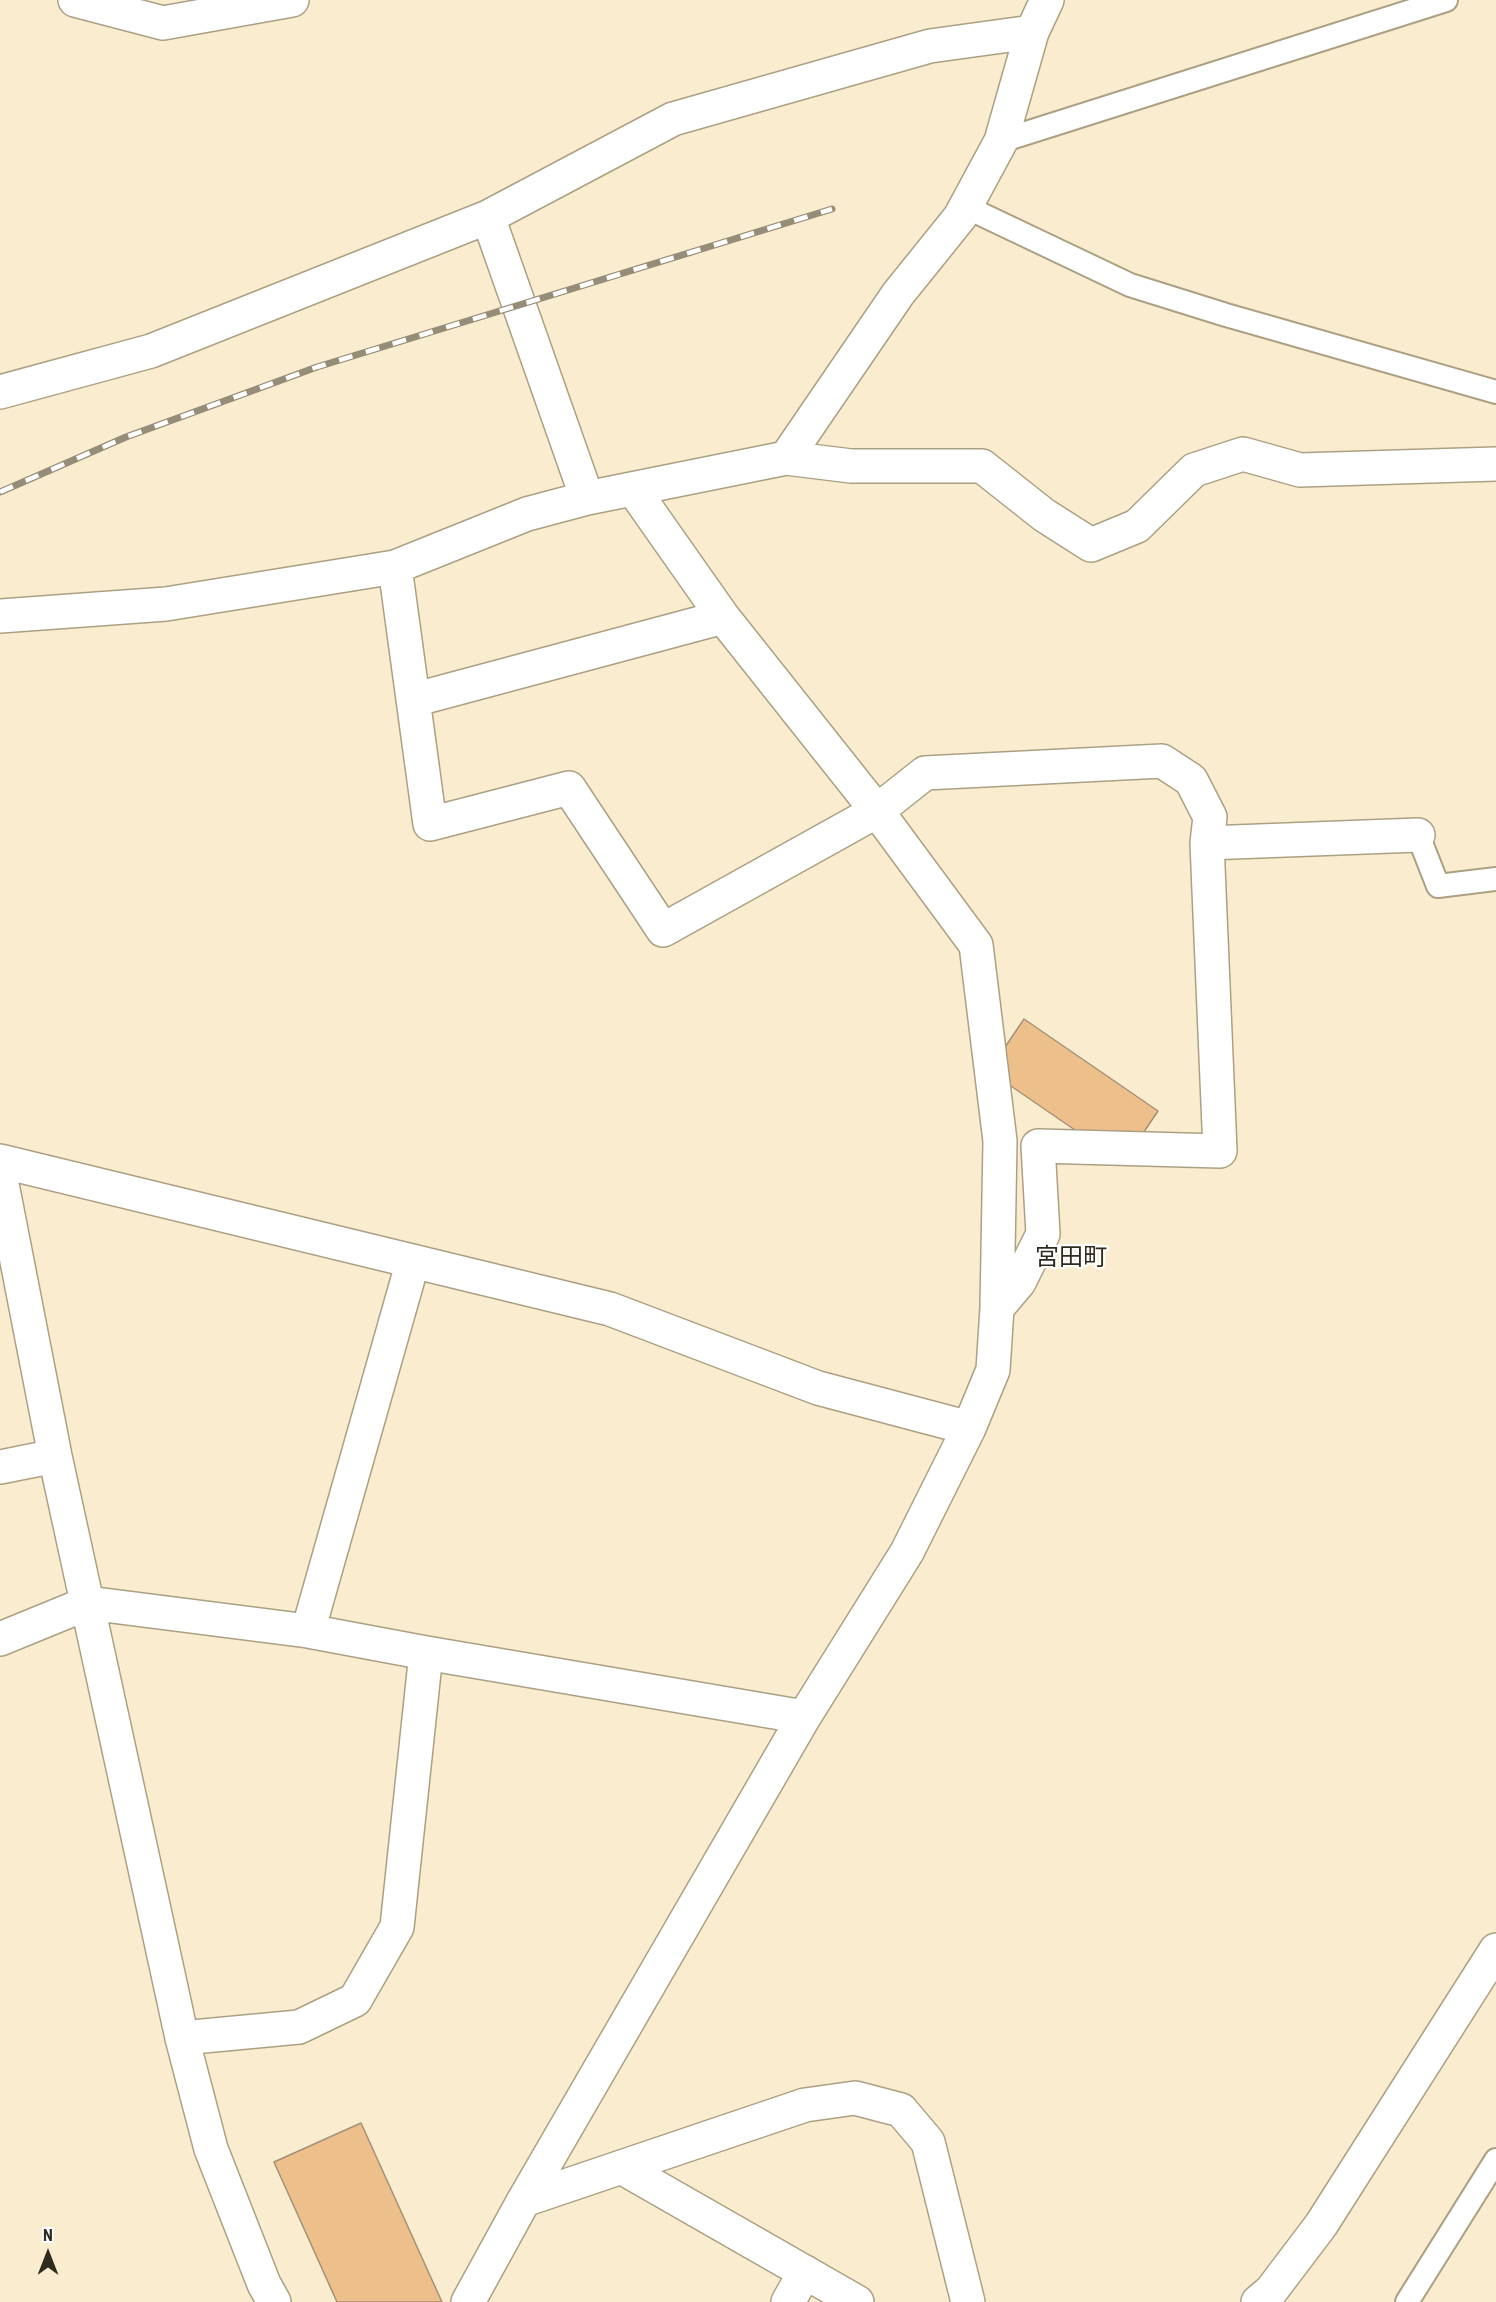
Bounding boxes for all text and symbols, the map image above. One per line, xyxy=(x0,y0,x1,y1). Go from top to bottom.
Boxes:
district label: 宮田町 xyxy=(1035,1245,1107,1273)
north arrow xyxy=(18,2224,78,2284)
text: N xyxy=(43,2226,53,2245)

